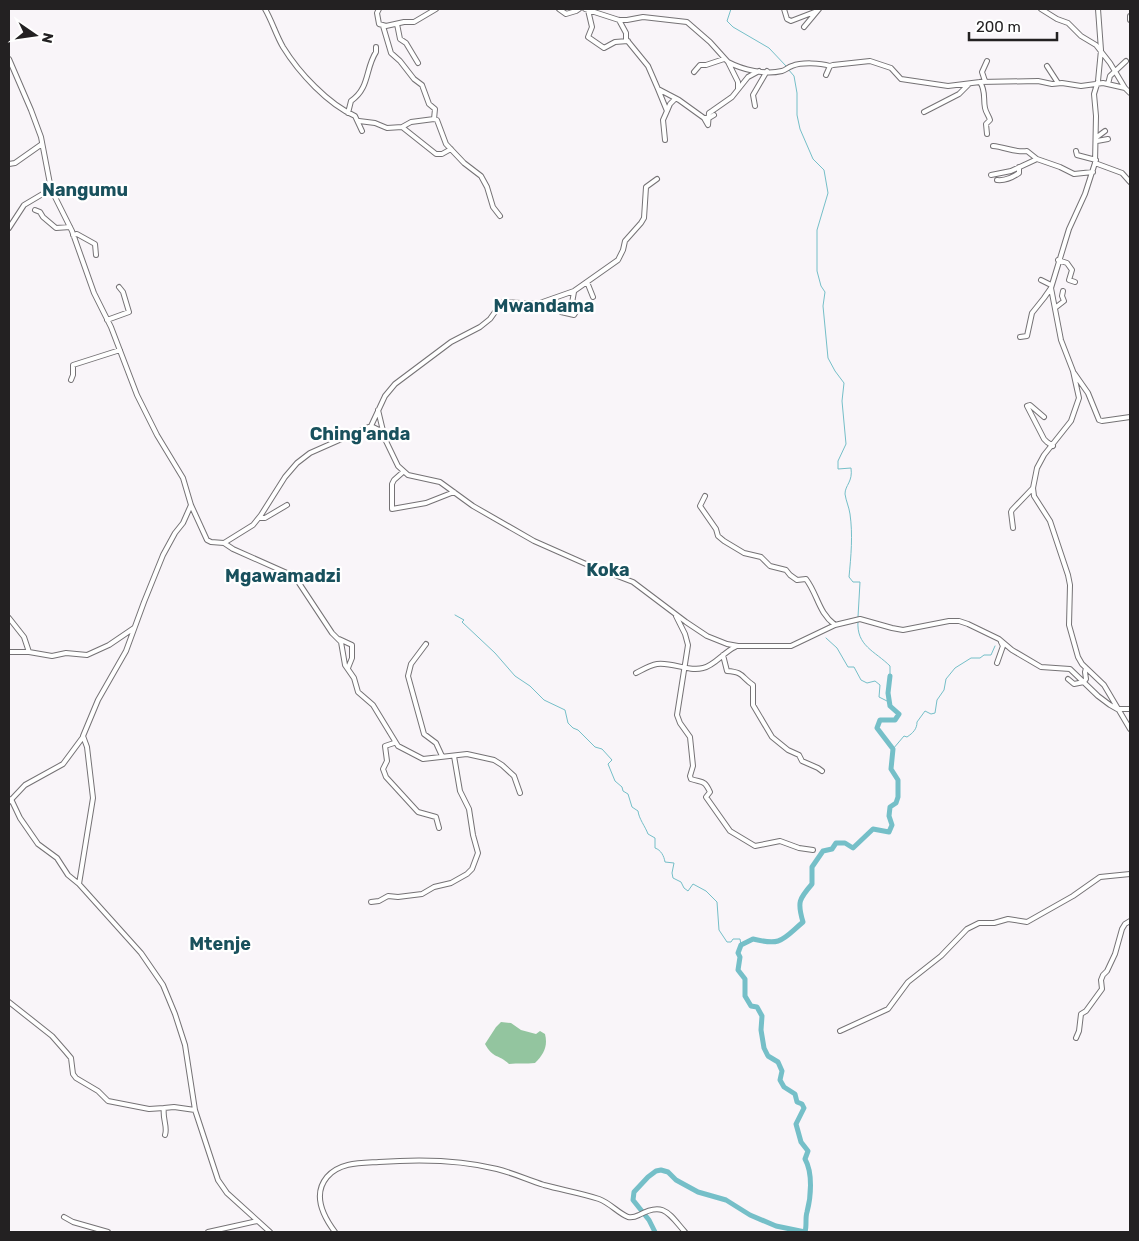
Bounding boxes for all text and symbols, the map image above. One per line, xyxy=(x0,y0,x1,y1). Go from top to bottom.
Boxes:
north arrow xyxy=(10,10,60,60)
scale bar xyxy=(969,10,1056,42)
text: 200 m xyxy=(976,18,1021,36)
text: N xyxy=(38,31,57,45)
district label: Nangumu xyxy=(42,179,128,201)
district label: Mwandama xyxy=(494,295,594,317)
district label: Ching'anda xyxy=(310,423,410,445)
district label: Koka xyxy=(586,559,630,581)
district label: Mgawamadzi xyxy=(225,565,341,587)
district label: Mtenje xyxy=(189,933,251,955)

